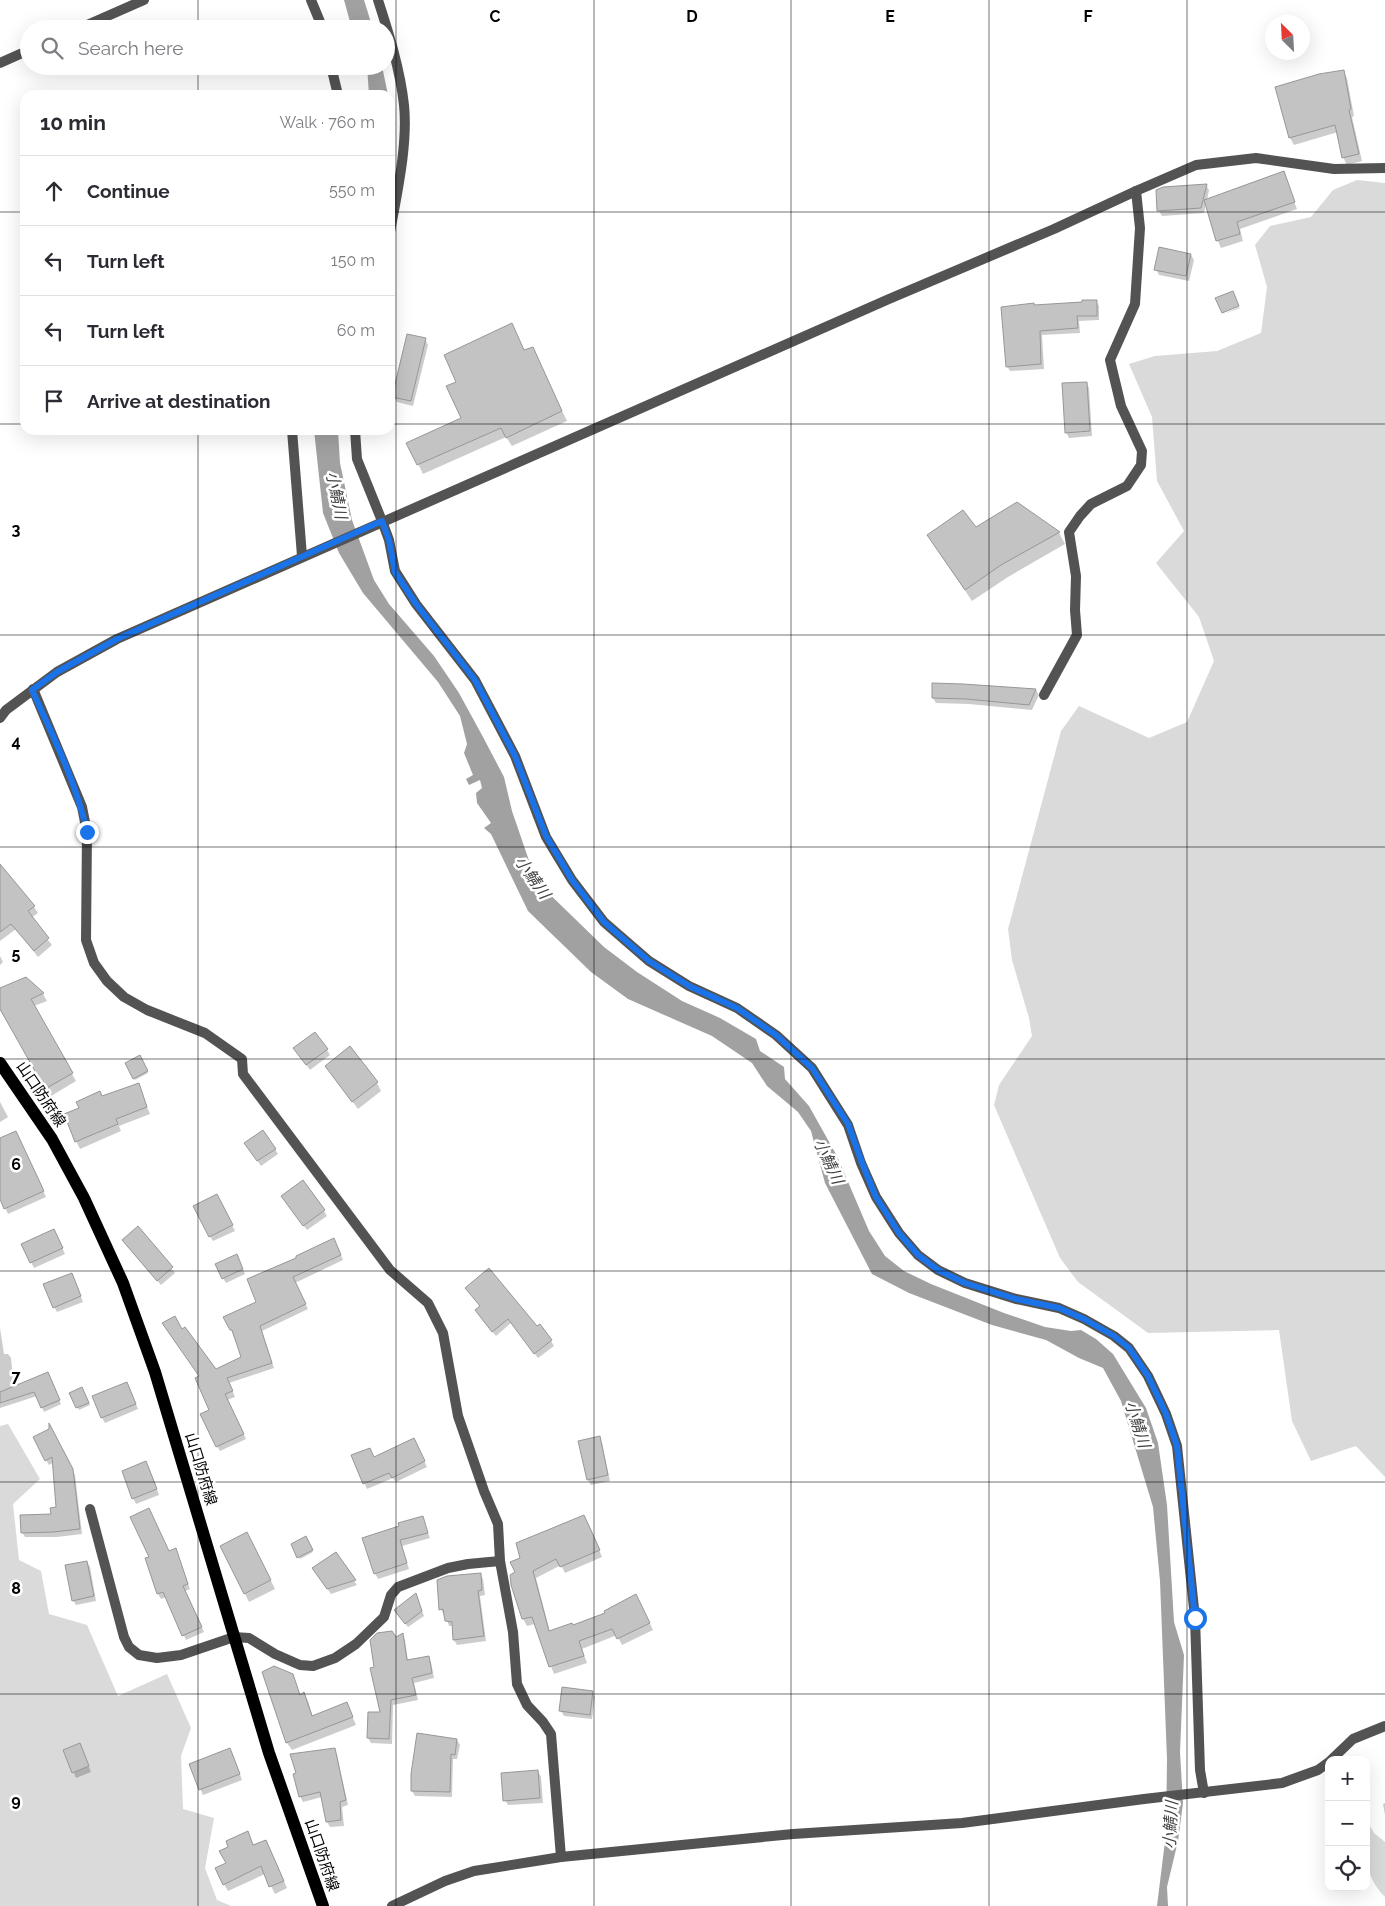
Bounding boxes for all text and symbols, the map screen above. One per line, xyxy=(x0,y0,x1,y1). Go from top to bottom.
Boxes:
text: C xyxy=(490,7,501,26)
text: D xyxy=(686,7,698,26)
text: E xyxy=(885,7,895,26)
text: F xyxy=(1083,7,1093,26)
north arrow xyxy=(1265,15,1310,60)
search box xyxy=(20,20,395,75)
icon: search xyxy=(38,34,66,62)
text: Search here xyxy=(78,37,184,59)
text: 10 min xyxy=(40,110,106,135)
text: Walk · 760 m xyxy=(280,113,375,132)
icon: ahead xyxy=(40,177,68,205)
text: Continue xyxy=(87,180,170,202)
text: 550 m xyxy=(329,181,375,200)
icon: left xyxy=(40,247,68,275)
text: Turn left xyxy=(87,250,164,272)
text: 150 m xyxy=(331,251,375,270)
icon: left xyxy=(40,317,68,345)
text: Turn left xyxy=(87,320,164,342)
text: 60 m xyxy=(337,321,375,340)
icon: arrive xyxy=(40,387,68,415)
text: Arrive at destination xyxy=(87,390,271,412)
water label: 小鯖川 xyxy=(322,470,351,523)
text: 3 xyxy=(12,520,21,539)
text: 4 xyxy=(11,732,21,751)
route end xyxy=(76,821,99,844)
water label: 小鯖川 xyxy=(511,852,555,904)
text: 5 xyxy=(12,944,21,963)
street label: 山口防府線 xyxy=(13,1058,69,1130)
water label: 小鯖川 xyxy=(810,1135,848,1189)
text: 6 xyxy=(11,1155,21,1174)
text: 7 xyxy=(12,1367,21,1386)
water label: 小鯖川 xyxy=(1121,1398,1155,1452)
street label: 山口防府線 xyxy=(181,1430,221,1508)
text: 8 xyxy=(11,1579,21,1598)
route start xyxy=(1184,1607,1207,1630)
map controls xyxy=(1325,1756,1370,1891)
button: + xyxy=(1325,1756,1370,1801)
text: 9 xyxy=(11,1791,21,1810)
water label: 小鯖川 xyxy=(1160,1799,1181,1849)
button: − xyxy=(1325,1801,1370,1846)
street label: 山口防府線 xyxy=(301,1817,343,1893)
button: locate xyxy=(1325,1846,1370,1891)

